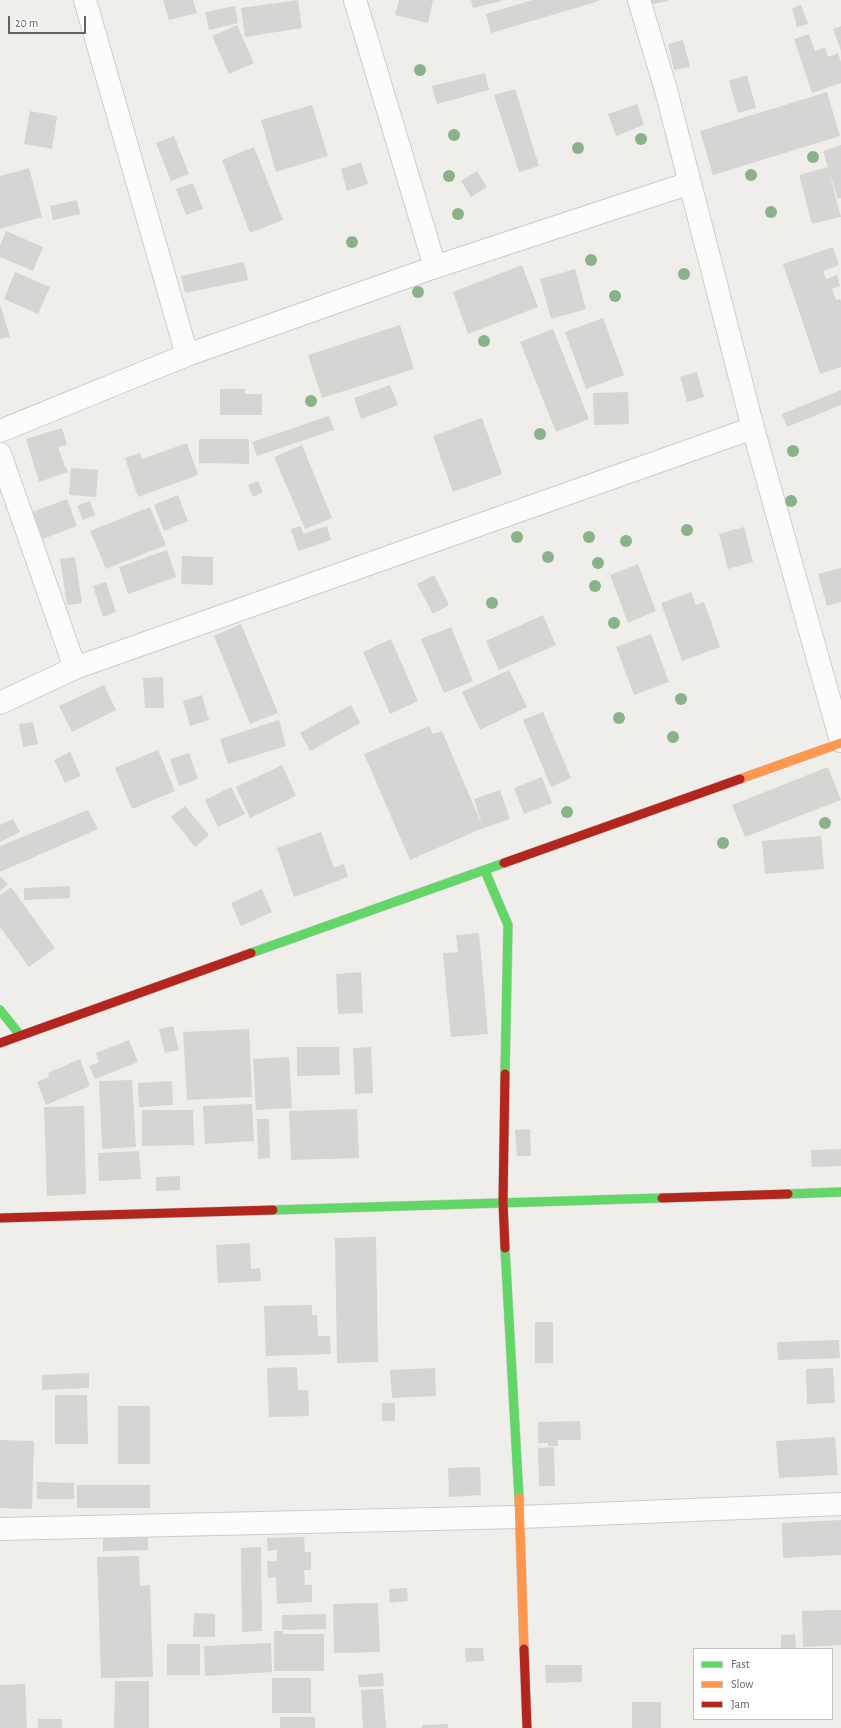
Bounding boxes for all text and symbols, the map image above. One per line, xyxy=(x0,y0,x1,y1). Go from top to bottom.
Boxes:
scale bar xyxy=(10,8,88,34)
text: 20 m xyxy=(15,17,38,29)
legend xyxy=(693,1648,833,1720)
text: Fast xyxy=(731,1658,750,1670)
text: Slow xyxy=(731,1678,753,1690)
text: Jam xyxy=(731,1698,750,1710)

